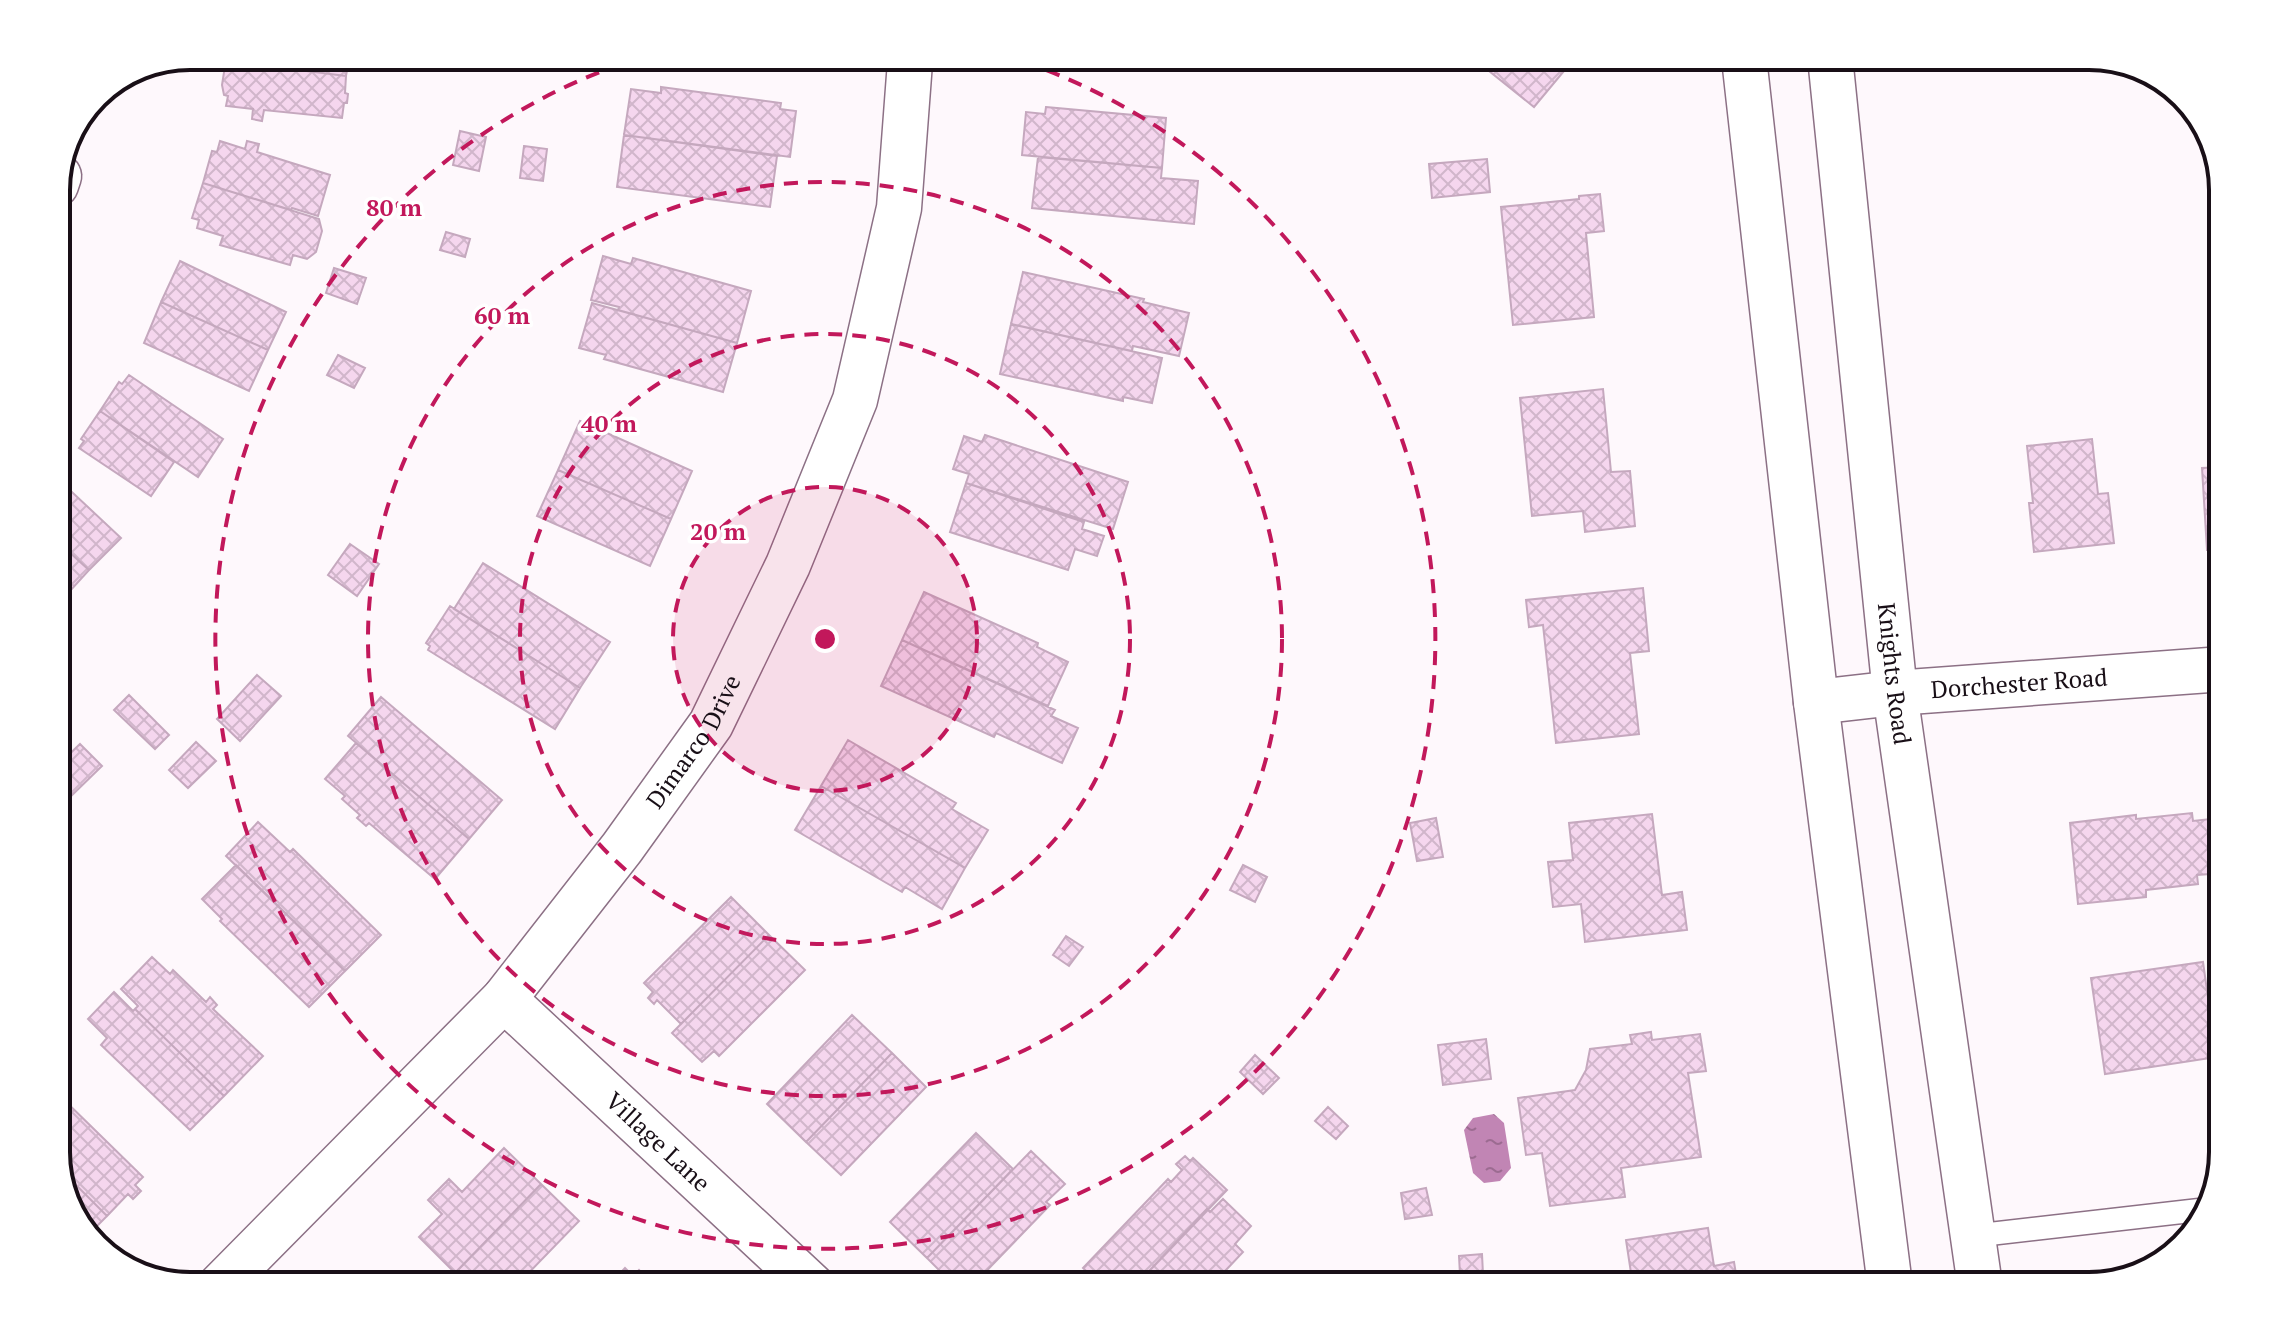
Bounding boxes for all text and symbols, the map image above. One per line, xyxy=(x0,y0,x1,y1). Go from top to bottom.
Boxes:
text: 80 m xyxy=(366,191,422,223)
text: 60 m xyxy=(474,299,530,331)
text: 40 m xyxy=(581,407,637,439)
text: 20 m xyxy=(690,515,746,547)
street label: Knights Road xyxy=(1871,601,1919,747)
centre of rings xyxy=(811,625,839,653)
street label: Dorchester Road xyxy=(1930,661,2108,705)
street label: Dimarco Drive xyxy=(638,669,747,815)
street label: Village Lane xyxy=(599,1085,718,1198)

